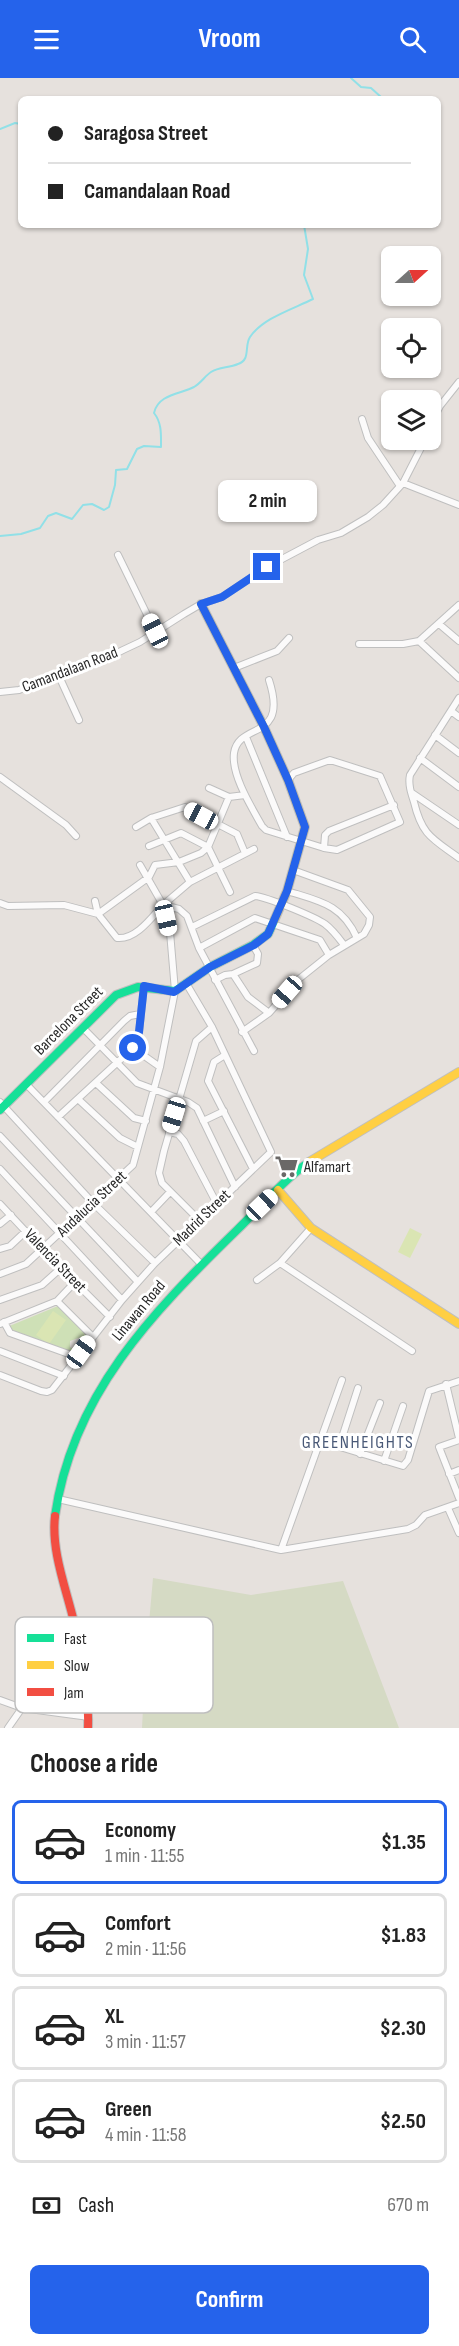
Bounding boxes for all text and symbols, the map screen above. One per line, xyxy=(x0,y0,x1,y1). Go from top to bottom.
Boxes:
icon: menu xyxy=(30,23,63,56)
text: Vroom xyxy=(198,23,261,55)
icon: search xyxy=(396,23,429,56)
text: Saragosa Street xyxy=(84,120,208,147)
text: Camandalaan Road xyxy=(84,178,230,205)
north arrow xyxy=(381,246,441,306)
map controls xyxy=(381,246,441,450)
button: locate xyxy=(381,318,441,378)
button: layers xyxy=(381,390,441,450)
callout: 2 min xyxy=(218,480,316,522)
text: 2 min xyxy=(248,489,287,513)
route end xyxy=(253,553,280,580)
car xyxy=(139,611,171,651)
street label: Camandalaan Road xyxy=(19,643,121,697)
car xyxy=(181,800,221,832)
car xyxy=(153,898,179,938)
car xyxy=(268,973,306,1011)
street label: Barcelona Street xyxy=(31,983,107,1059)
route start xyxy=(119,1034,146,1061)
car xyxy=(160,1095,188,1135)
supermarket icon: Alfamart xyxy=(273,1154,299,1180)
place label: Alfamart xyxy=(303,1158,351,1177)
street label: Andalucia Street xyxy=(52,1167,131,1242)
street label: Madrid Street xyxy=(169,1186,235,1250)
car xyxy=(243,1186,281,1224)
street label: Valencia Street xyxy=(20,1225,90,1297)
street label: Linawan Road xyxy=(108,1277,170,1345)
car xyxy=(63,1332,99,1372)
district label: GREENHEIGHTS xyxy=(302,1432,414,1453)
legend xyxy=(15,1617,213,1713)
text: Fast xyxy=(64,1630,87,1649)
text: Slow xyxy=(64,1657,89,1676)
text: Jam xyxy=(63,1684,84,1703)
text: Choose a ride xyxy=(30,1748,158,1780)
icon: car xyxy=(33,1815,87,1869)
text: Economy xyxy=(105,1817,176,1844)
text: $1.35 xyxy=(381,1829,426,1856)
text: 1 min · 11:55 xyxy=(105,1844,184,1868)
icon: car xyxy=(33,1908,87,1962)
text: Comfort xyxy=(105,1910,171,1937)
text: $1.83 xyxy=(380,1922,426,1949)
text: 2 min · 11:56 xyxy=(105,1937,186,1961)
icon: car xyxy=(33,2001,87,2055)
text: XL xyxy=(105,2003,124,2030)
text: $2.30 xyxy=(380,2015,426,2042)
text: 3 min · 11:57 xyxy=(105,2030,186,2054)
icon: car xyxy=(33,2094,87,2148)
text: Green xyxy=(105,2096,152,2123)
text: $2.50 xyxy=(380,2108,426,2135)
text: 4 min · 11:58 xyxy=(105,2123,187,2147)
icon: cash xyxy=(30,2189,63,2222)
text: Cash xyxy=(78,2192,114,2219)
text: 670 m xyxy=(387,2193,429,2217)
button: Confirm xyxy=(30,2265,429,2334)

